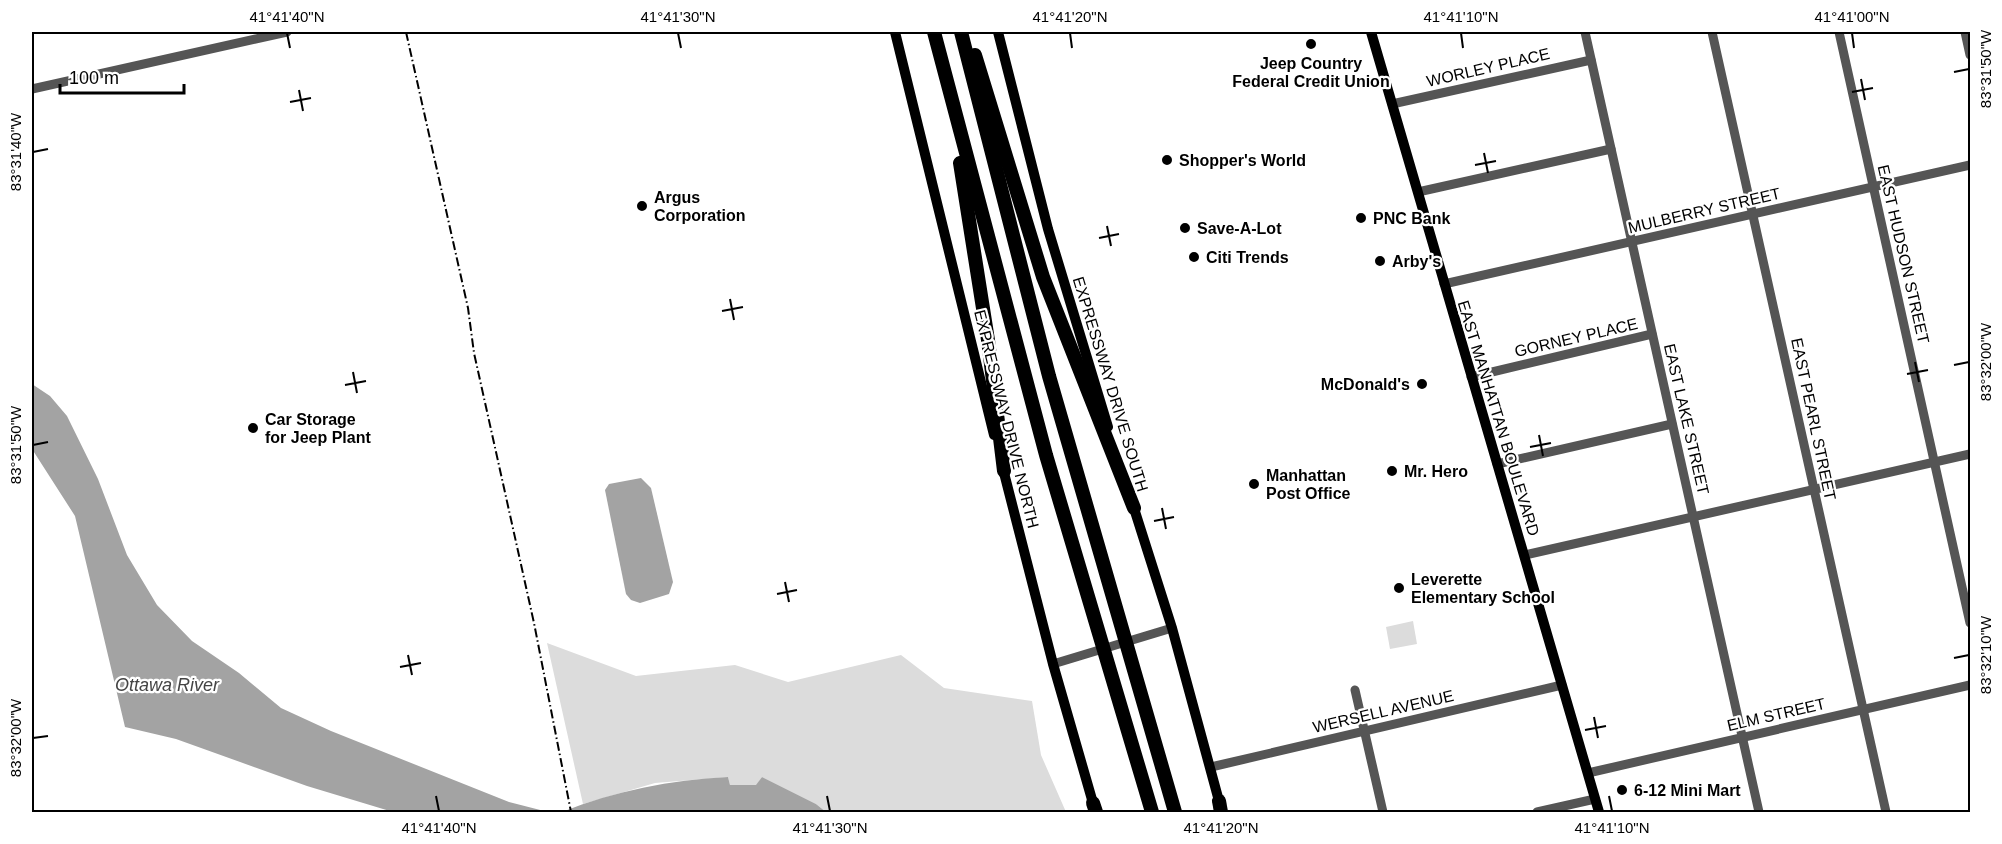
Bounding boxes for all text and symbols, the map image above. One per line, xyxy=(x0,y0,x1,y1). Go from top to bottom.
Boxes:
text: 41°41'40"N xyxy=(249,8,325,25)
text: 41°41'30"N xyxy=(640,8,716,25)
text: 41°41'20"N xyxy=(1032,8,1108,25)
text: 41°41'10"N xyxy=(1423,8,1499,25)
text: 41°41'00"N xyxy=(1814,8,1890,25)
text: 83°31'50"W xyxy=(1977,29,1994,108)
marker: Jeep Country Federal Credit Union xyxy=(1304,37,1318,51)
street label: WORLEY PLACE xyxy=(1425,45,1551,90)
place label: Jeep Country Federal Credit Union xyxy=(1232,55,1390,90)
scale bar xyxy=(60,57,184,95)
text: 100 m xyxy=(69,68,119,88)
text: 83°31'40"W xyxy=(7,112,24,191)
place label: Shopper's World xyxy=(1179,152,1306,169)
marker: Shopper's World xyxy=(1160,153,1174,167)
street label: EAST HUDSON STREET xyxy=(1875,163,1932,345)
street label: MULBERRY STREET xyxy=(1626,185,1782,236)
place label: Argus Corporation xyxy=(654,189,746,224)
marker: Argus Corporation xyxy=(635,199,649,213)
place label: PNC Bank xyxy=(1373,210,1450,227)
marker: PNC Bank xyxy=(1354,211,1368,225)
place label: Save-A-Lot xyxy=(1197,220,1282,237)
marker: Save-A-Lot xyxy=(1178,221,1192,235)
place label: Citi Trends xyxy=(1206,249,1289,266)
marker: Citi Trends xyxy=(1187,250,1201,264)
place label: Arby's xyxy=(1392,253,1441,270)
marker: Arby's xyxy=(1373,254,1387,268)
street label: EXPRESSWAY DRIVE SOUTH xyxy=(1070,275,1151,494)
street label: EAST MANHATTAN BOULEVARD xyxy=(1455,298,1542,538)
street label: EXPRESSWAY DRIVE NORTH xyxy=(971,308,1042,530)
street label: GORNEY PLACE xyxy=(1513,315,1639,360)
text: 83°32'00"W xyxy=(1977,322,1994,401)
street label: EAST PEARL STREET xyxy=(1788,336,1839,502)
street label: EAST LAKE STREET xyxy=(1661,342,1712,496)
place label: McDonald's xyxy=(1321,376,1410,393)
marker: McDonald's xyxy=(1415,377,1429,391)
text: 83°31'50"W xyxy=(7,405,24,484)
place label: Car Storage for Jeep Plant xyxy=(265,411,371,446)
marker: Car Storage for Jeep Plant xyxy=(246,421,260,435)
place label: Mr. Hero xyxy=(1404,463,1468,480)
marker: Mr. Hero xyxy=(1385,464,1399,478)
place label: Manhattan Post Office xyxy=(1266,467,1351,502)
marker: Manhattan Post Office xyxy=(1247,477,1261,491)
place label: Leverette Elementary School xyxy=(1411,571,1555,606)
marker: Leverette Elementary School xyxy=(1392,581,1406,595)
text: 83°32'10"W xyxy=(1977,615,1994,694)
water label: Ottawa River xyxy=(115,675,220,695)
street label: WERSELL AVENUE xyxy=(1311,687,1455,736)
street label: ELM STREET xyxy=(1725,695,1827,734)
text: 83°32'00"W xyxy=(7,698,24,777)
place label: 6-12 Mini Mart xyxy=(1634,782,1741,799)
marker: 6-12 Mini Mart xyxy=(1615,783,1629,797)
text: 41°41'40"N xyxy=(401,819,477,836)
text: 41°41'30"N xyxy=(792,819,868,836)
text: 41°41'20"N xyxy=(1183,819,1259,836)
text: 41°41'10"N xyxy=(1574,819,1650,836)

